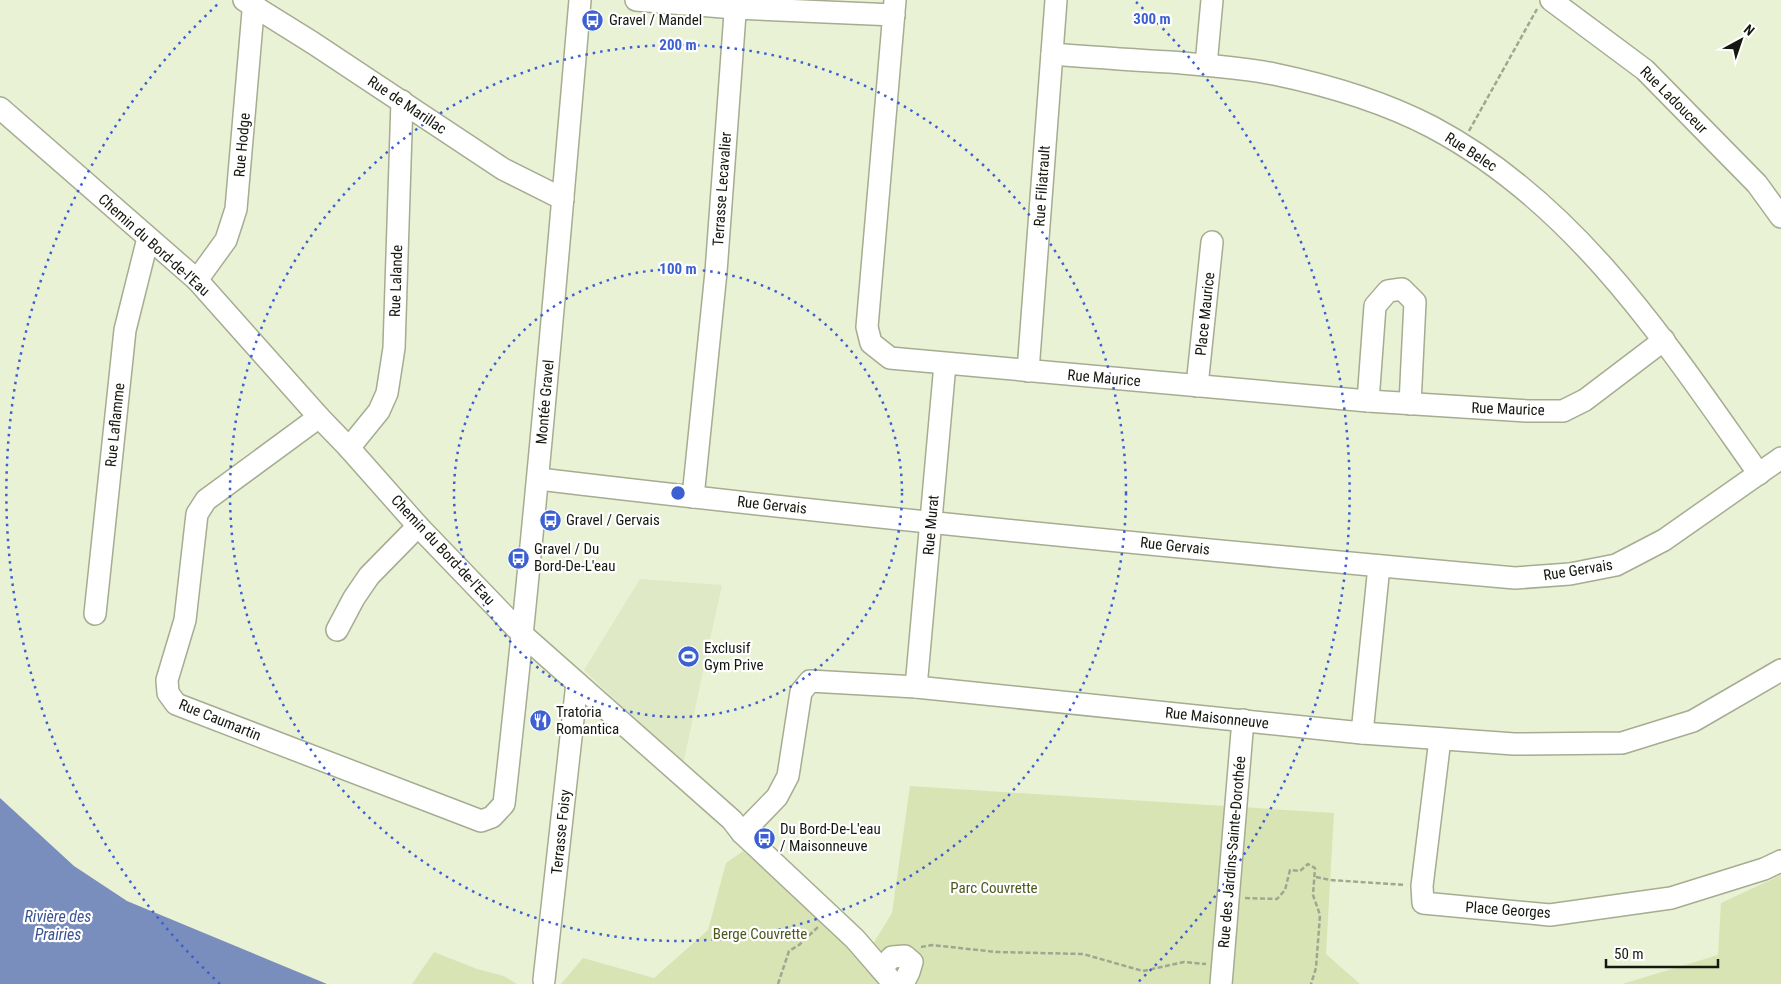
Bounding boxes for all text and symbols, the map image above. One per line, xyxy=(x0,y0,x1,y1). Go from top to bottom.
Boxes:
bus stop icon: Gravel / Mandel xyxy=(581,8,605,32)
text: 300 m xyxy=(1133,10,1171,28)
place label: Gravel / Mandel xyxy=(609,11,702,29)
north arrow xyxy=(1716,15,1766,65)
text: N xyxy=(1741,21,1758,39)
text: 200 m xyxy=(659,36,697,54)
street label: Rue Ladouceur xyxy=(1637,63,1712,138)
street label: Rue de Marillac xyxy=(364,72,450,138)
street label: Rue Hodge xyxy=(230,112,254,178)
street label: Rue Belec xyxy=(1442,129,1500,175)
street label: Terrasse Lecavalier xyxy=(709,131,735,247)
street label: Rue Filiatrault xyxy=(1030,145,1054,227)
street label: Chemin du Bord-de-l'Eau xyxy=(95,190,213,300)
street label: Rue Lalande xyxy=(386,245,406,317)
text: 100 m xyxy=(659,260,697,278)
street label: Place Maurice xyxy=(1192,271,1218,357)
street label: Montée Gravel xyxy=(532,359,558,445)
street label: Rue Maurice xyxy=(1067,366,1141,390)
street label: Rue Laflamme xyxy=(102,382,128,468)
street label: Rue Maurice xyxy=(1471,399,1545,419)
centre of rings xyxy=(669,484,687,502)
street label: Chemin du Bord-de-l'Eau xyxy=(387,491,499,609)
street label: Rue Gervais xyxy=(736,492,808,518)
street label: Rue Murat xyxy=(919,494,943,556)
bus stop icon: Gravel / Gervais xyxy=(538,508,562,532)
place label: Gravel / Gervais xyxy=(566,511,660,529)
street label: Rue Gervais xyxy=(1139,533,1211,559)
place label: Gravel / Du Bord-De-L'eau xyxy=(534,540,615,575)
bus stop icon: Gravel / Du Bord-De-L'eau xyxy=(506,546,530,570)
street label: Rue Gervais xyxy=(1542,556,1614,584)
place label: Exclusif Gym Prive xyxy=(704,639,764,674)
sports icon: Exclusif Gym Prive xyxy=(676,645,700,669)
street label: Rue Caumartin xyxy=(176,695,264,745)
place label: Tratoria Romantica xyxy=(556,703,619,738)
street label: Rue Maisonneuve xyxy=(1164,704,1270,732)
restaurant icon: Tratoria Romantica xyxy=(528,709,552,733)
street label: Rue des Jardins-Sainte-Dorothée xyxy=(1215,755,1249,949)
street label: Terrasse Foisy xyxy=(548,789,574,875)
place label: Du Bord-De-L'eau / Maisonneuve xyxy=(780,820,881,855)
bus stop icon: Du Bord-De-L'eau / Maisonneuve xyxy=(752,826,776,850)
park label: Parc Couvrette xyxy=(950,879,1038,897)
street label: Place Georges xyxy=(1465,898,1551,922)
water label: Rivière des Prairies xyxy=(25,907,91,944)
park label: Berge Couvrette xyxy=(713,925,807,943)
scale bar xyxy=(1606,936,1718,968)
text: 50 m xyxy=(1614,945,1644,963)

